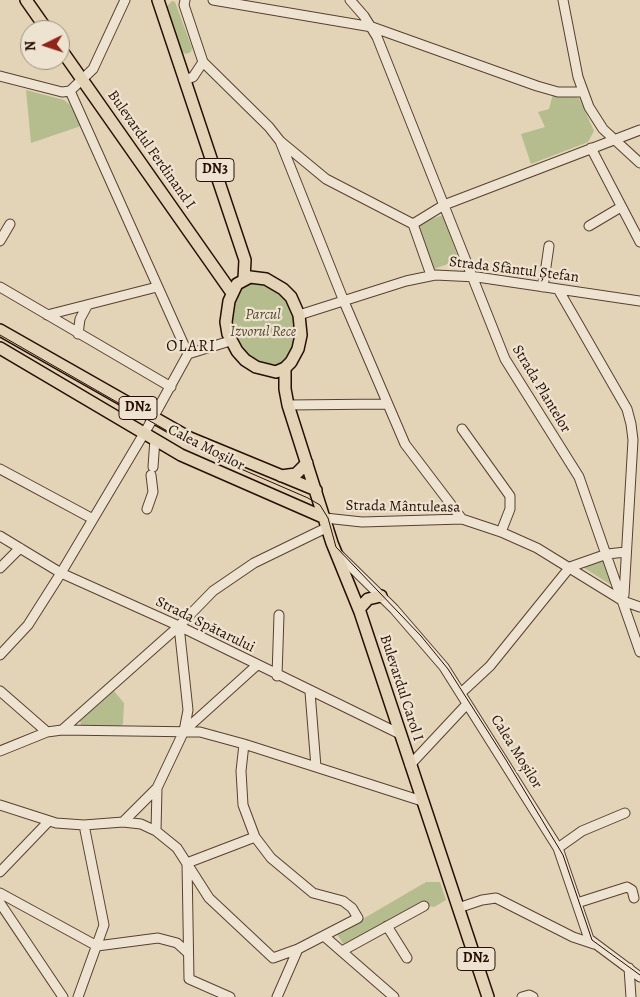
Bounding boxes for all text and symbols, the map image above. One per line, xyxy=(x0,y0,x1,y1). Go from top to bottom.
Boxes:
north arrow xyxy=(20,20,70,70)
text: N xyxy=(21,40,40,52)
street label: Bulevardul Ferdinand I xyxy=(103,87,199,213)
road number: DN3 xyxy=(196,158,234,182)
street label: Strada Sfântul Ștefan xyxy=(448,253,580,287)
park label: Parcul Izvorul Rece xyxy=(230,306,296,341)
district label: OLARI xyxy=(166,337,216,357)
street label: Strada Plantelor xyxy=(508,342,574,436)
road number: DN2 xyxy=(119,396,157,419)
street label: Calea Moșilor xyxy=(165,421,247,475)
street label: Strada Mântuleasa xyxy=(345,497,461,517)
street label: Strada Spătarului xyxy=(152,593,258,657)
street label: Bulevardul Carol I xyxy=(375,633,427,743)
street label: Calea Moșilor xyxy=(486,712,546,792)
road number: DN2 xyxy=(457,948,495,971)

